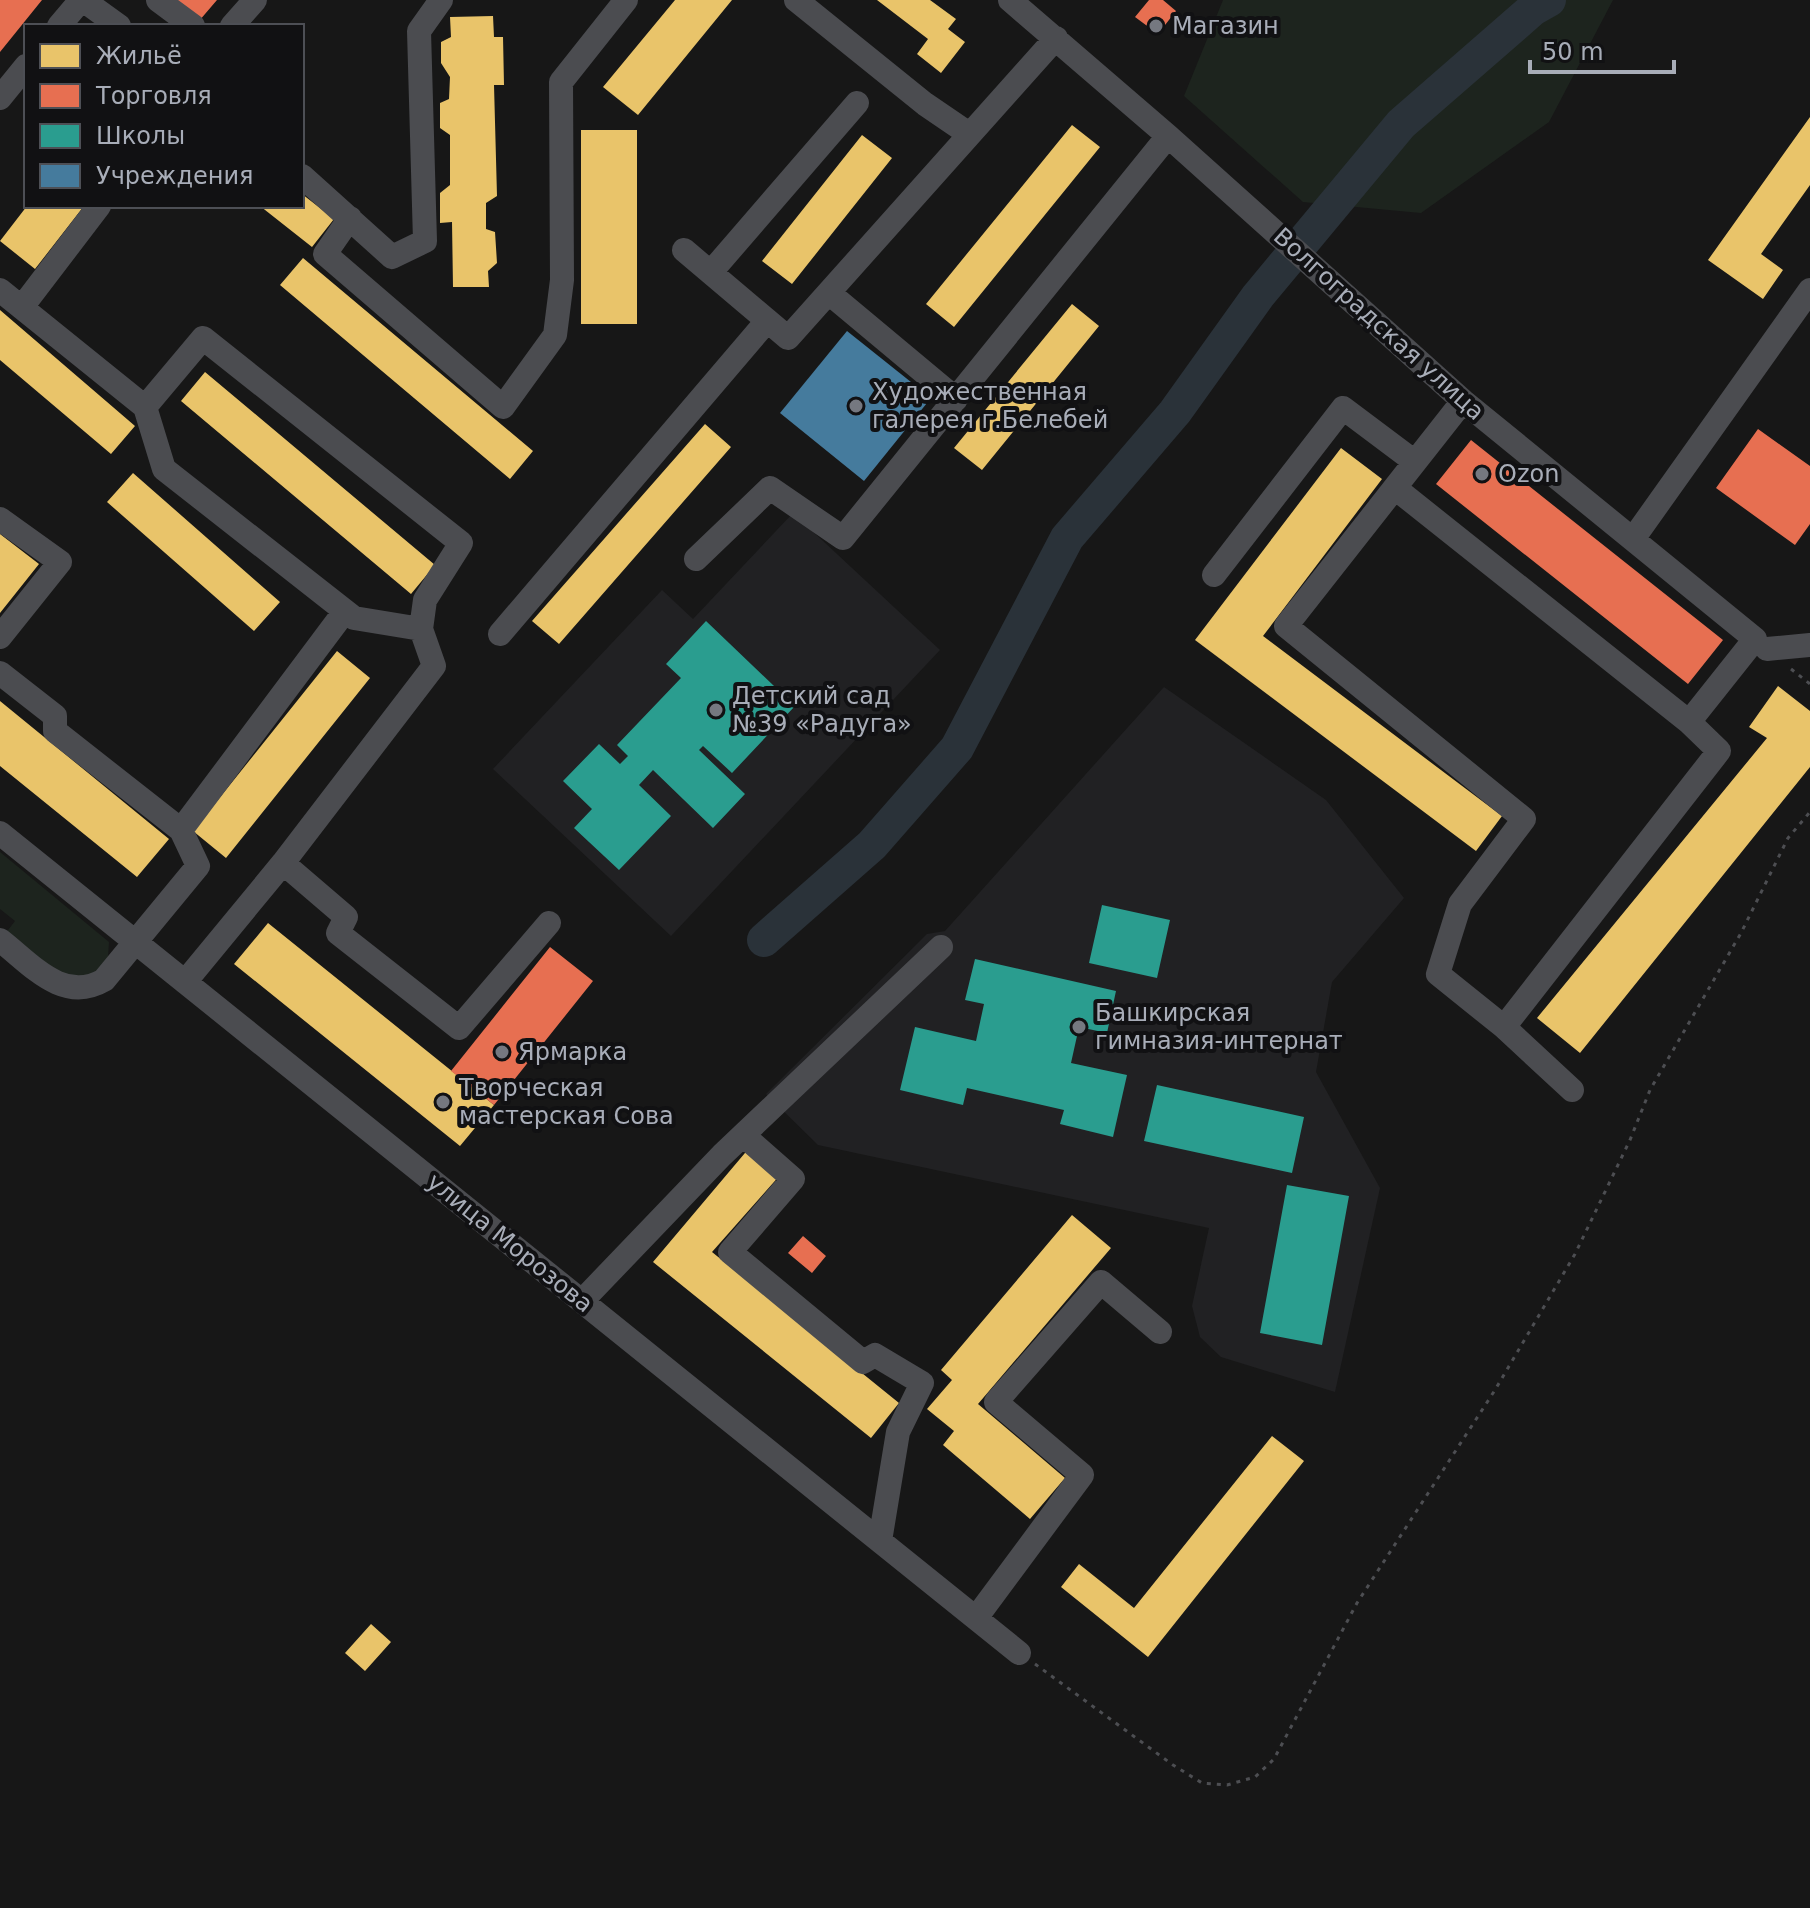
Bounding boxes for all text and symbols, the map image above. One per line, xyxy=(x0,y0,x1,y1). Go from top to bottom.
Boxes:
place label: Магазин xyxy=(1172,12,1279,40)
marker: Магазин xyxy=(1147,17,1165,35)
legend xyxy=(24,24,304,208)
scale bar xyxy=(1530,24,1674,74)
text: 50 m xyxy=(1542,38,1604,66)
text: Жильё xyxy=(96,42,182,70)
text: Торговля xyxy=(95,82,212,110)
text: Школы xyxy=(96,122,185,150)
text: Учреждения xyxy=(96,162,254,190)
street label: Волгоградская улица xyxy=(1268,222,1490,426)
place label: Художественная галерея г.Белебей xyxy=(872,378,1108,434)
marker: Художественная галерея г.Белебей xyxy=(847,397,865,415)
place label: Ozon xyxy=(1498,460,1559,488)
marker: Ozon xyxy=(1473,465,1491,483)
place label: Детский сад №39 «Радуга» xyxy=(732,682,912,738)
marker: Детский сад №39 «Радуга» xyxy=(707,701,725,719)
place label: Башкирская гимназия-интернат xyxy=(1095,999,1343,1055)
marker: Башкирская гимназия-интернат xyxy=(1070,1018,1088,1036)
place label: Ярмарка xyxy=(518,1038,627,1066)
marker: Ярмарка xyxy=(493,1043,511,1061)
place label: Творческая мастерская Сова xyxy=(458,1074,674,1130)
marker: Творческая мастерская Сова xyxy=(434,1093,452,1111)
street label: улица Морозова xyxy=(421,1167,599,1319)

